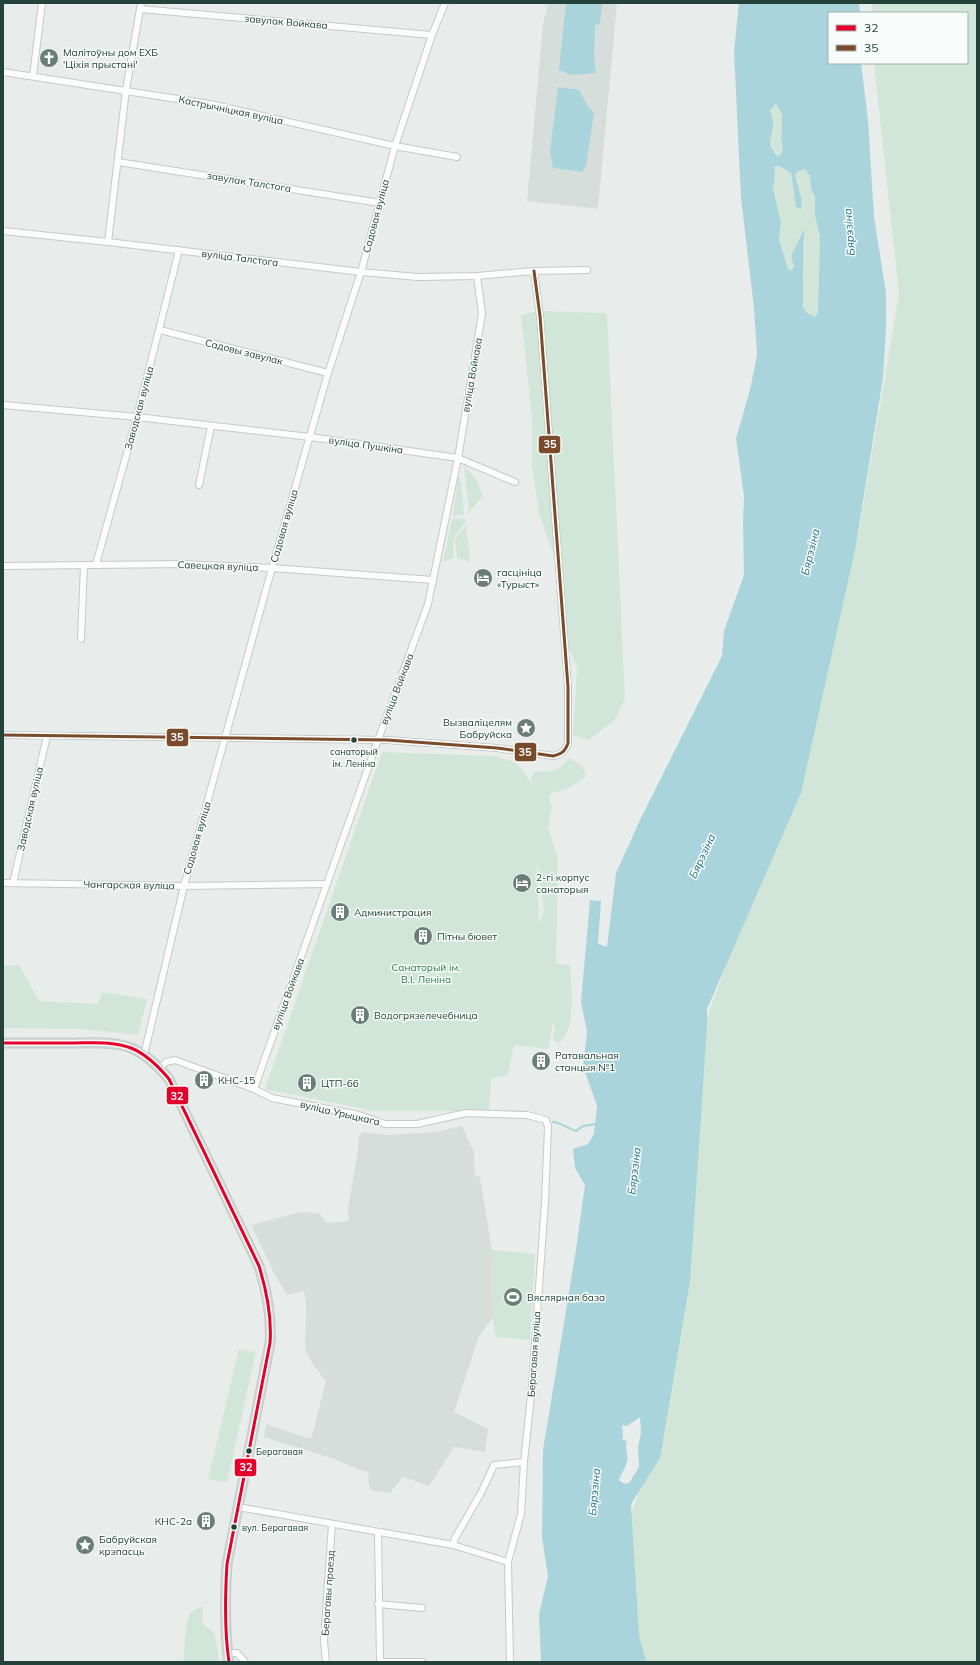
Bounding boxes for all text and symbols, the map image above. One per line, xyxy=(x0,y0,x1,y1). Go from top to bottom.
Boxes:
street label: завулак Войкава xyxy=(244,12,328,32)
legend xyxy=(828,12,968,64)
text: 32 xyxy=(864,20,878,35)
text: 35 xyxy=(864,40,878,55)
place label: Малітоўны дом ЕХБ 'Ціхія прыстані' xyxy=(63,46,158,71)
church icon: Малітоўны дом ЕХБ 'Ціхія прыстані' xyxy=(38,47,60,69)
street label: Кастрычніцкая вуліца xyxy=(177,93,285,127)
street label: завулак Талстога xyxy=(206,169,292,195)
street label: Садовая вуліца xyxy=(360,178,392,254)
water label: Бярэзіна xyxy=(840,208,858,256)
street label: вуліца Талстога xyxy=(201,247,279,269)
street label: Садовы завулак xyxy=(204,336,285,368)
street label: вуліца Войкава xyxy=(459,337,485,413)
street label: Заводская вуліца xyxy=(122,365,156,451)
street label: вуліца Пушкіна xyxy=(328,433,404,457)
line badge: 35 xyxy=(538,435,561,454)
text: 35 xyxy=(543,437,557,451)
street label: Садовая вуліца xyxy=(267,488,301,564)
water label: Бярэзіна xyxy=(797,527,823,577)
street label: Савецкая вуліца xyxy=(177,558,259,574)
place label: гасцініца «Турыст» xyxy=(497,566,542,591)
hotel icon: гасцініца «Турыст» xyxy=(472,567,494,589)
street label: вуліца Войкава xyxy=(377,651,417,727)
place label: Вызваліцелям Бабруйска xyxy=(443,716,512,741)
place icon: Вызваліцелям Бабруйска xyxy=(515,717,537,739)
line badge: 35 xyxy=(166,728,189,747)
text: 35 xyxy=(170,730,184,744)
marker: санаторый ім. Леніна xyxy=(349,735,359,745)
line badge: 35 xyxy=(514,742,537,762)
text: 35 xyxy=(518,745,532,759)
place label: санаторый ім. Леніна xyxy=(330,746,378,769)
street label: Заводская вуліца xyxy=(14,766,46,852)
street label: Садовая вуліца xyxy=(180,800,214,876)
water label: Бярэзіна xyxy=(686,831,719,880)
place label: 2-гі корпус санаторыя xyxy=(536,871,589,896)
hotel icon: 2-гі корпус санаторыя xyxy=(511,872,533,894)
street label: Чангарская вуліца xyxy=(83,878,175,892)
building icon: Администрация xyxy=(329,901,351,923)
place label: Администрация xyxy=(354,906,431,919)
building icon: Пітны бювет xyxy=(412,925,434,947)
place label: Пітны бювет xyxy=(437,930,498,943)
street label: вуліца Войкава xyxy=(269,956,307,1032)
park label: Санаторый ім. В.І. Леніна xyxy=(392,961,460,986)
building icon: Водогрязелечебница xyxy=(349,1004,371,1026)
place label: Водогрязелечебница xyxy=(374,1009,478,1022)
place label: Ратавальная станцыя №1 xyxy=(555,1049,619,1074)
building icon: Ратавальная станцыя №1 xyxy=(530,1050,552,1072)
building icon: КНС-15 xyxy=(193,1069,215,1091)
building icon: ЦТП-66 xyxy=(296,1072,318,1094)
place label: КНС-15 xyxy=(218,1074,255,1087)
place label: ЦТП-66 xyxy=(321,1077,359,1090)
line badge: 32 xyxy=(166,1086,189,1105)
text: 32 xyxy=(170,1089,184,1103)
street label: вуліца Урыцкага xyxy=(299,1097,381,1129)
water label: Бярэзіна xyxy=(624,1146,644,1195)
sports icon: Вяслярная база xyxy=(502,1286,524,1308)
place label: Вяслярная база xyxy=(527,1291,605,1304)
street label: Берагавая вуліца xyxy=(525,1311,543,1397)
marker: Берагавая xyxy=(244,1446,254,1456)
place label: Берагавая xyxy=(256,1446,303,1457)
line badge: 32 xyxy=(234,1458,257,1477)
text: 32 xyxy=(239,1460,253,1474)
water label: Бярэзіна xyxy=(585,1467,603,1516)
building icon: КНС-2а xyxy=(195,1510,217,1532)
place label: КНС-2а xyxy=(155,1515,192,1528)
marker: вул. Берагавая xyxy=(229,1522,239,1532)
place label: вул. Берагавая xyxy=(242,1522,308,1534)
place label: Бабруйская крэпасць xyxy=(99,1533,157,1558)
place icon: Бабруйская крэпасць xyxy=(74,1534,96,1556)
street label: Берагавы праезд xyxy=(319,1550,337,1636)

